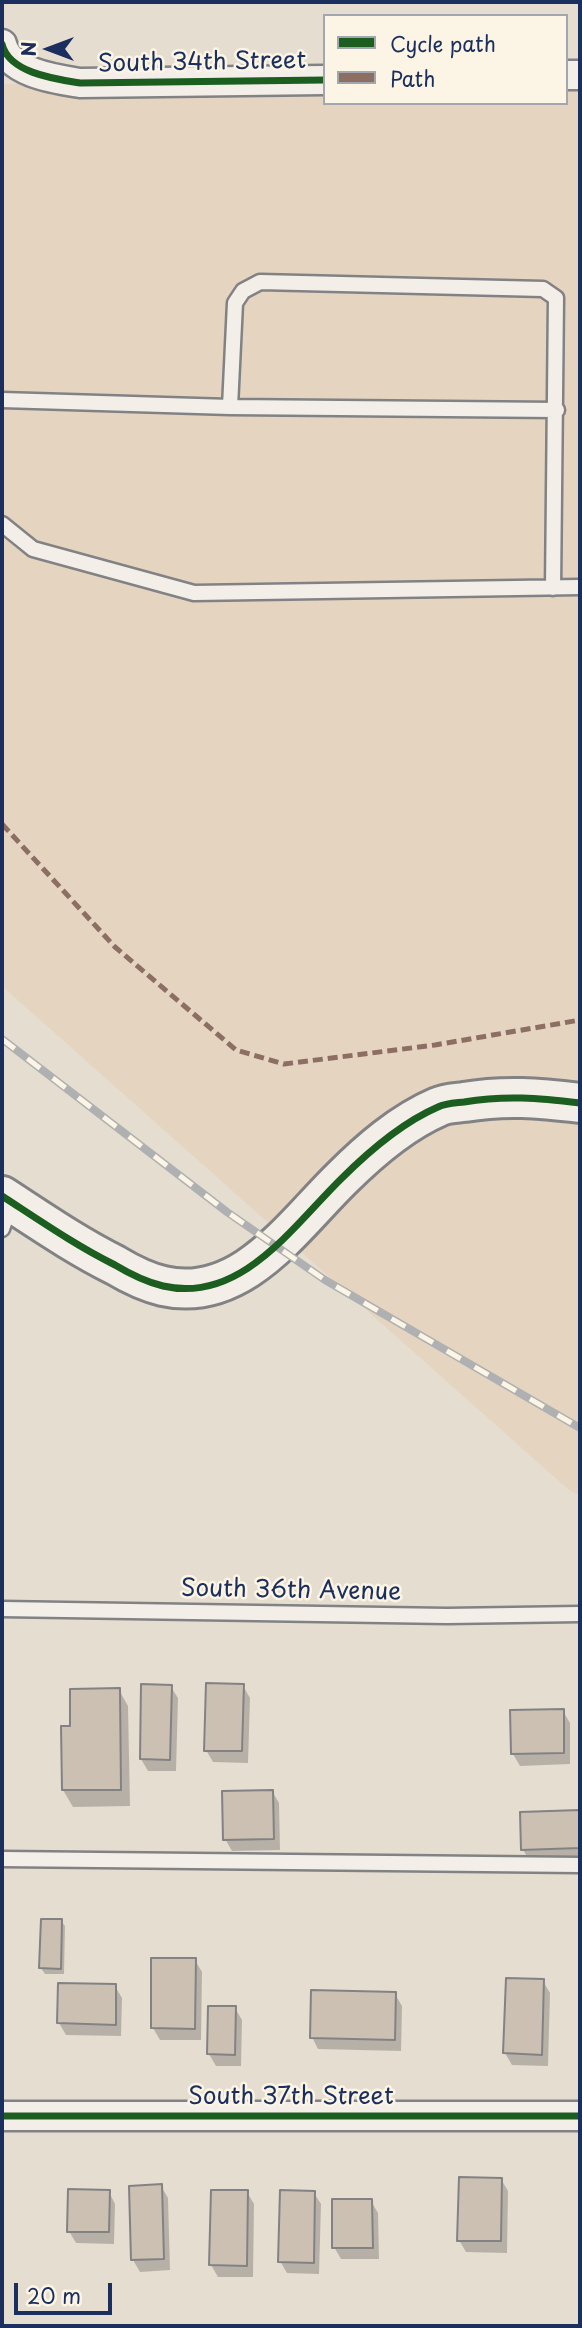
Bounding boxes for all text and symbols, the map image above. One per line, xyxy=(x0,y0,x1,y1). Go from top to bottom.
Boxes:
north arrow xyxy=(14,14,84,84)
legend xyxy=(323,14,568,105)
text: Cycle path xyxy=(390,27,496,59)
text: N xyxy=(14,41,42,57)
street label: South 34th Street xyxy=(98,47,306,79)
text: Path xyxy=(390,62,435,94)
street label: South 36th Avenue xyxy=(181,1575,401,1607)
street label: South 37th Street xyxy=(188,2083,394,2111)
scale bar xyxy=(18,2268,116,2312)
text: 20 m xyxy=(27,2279,81,2311)

